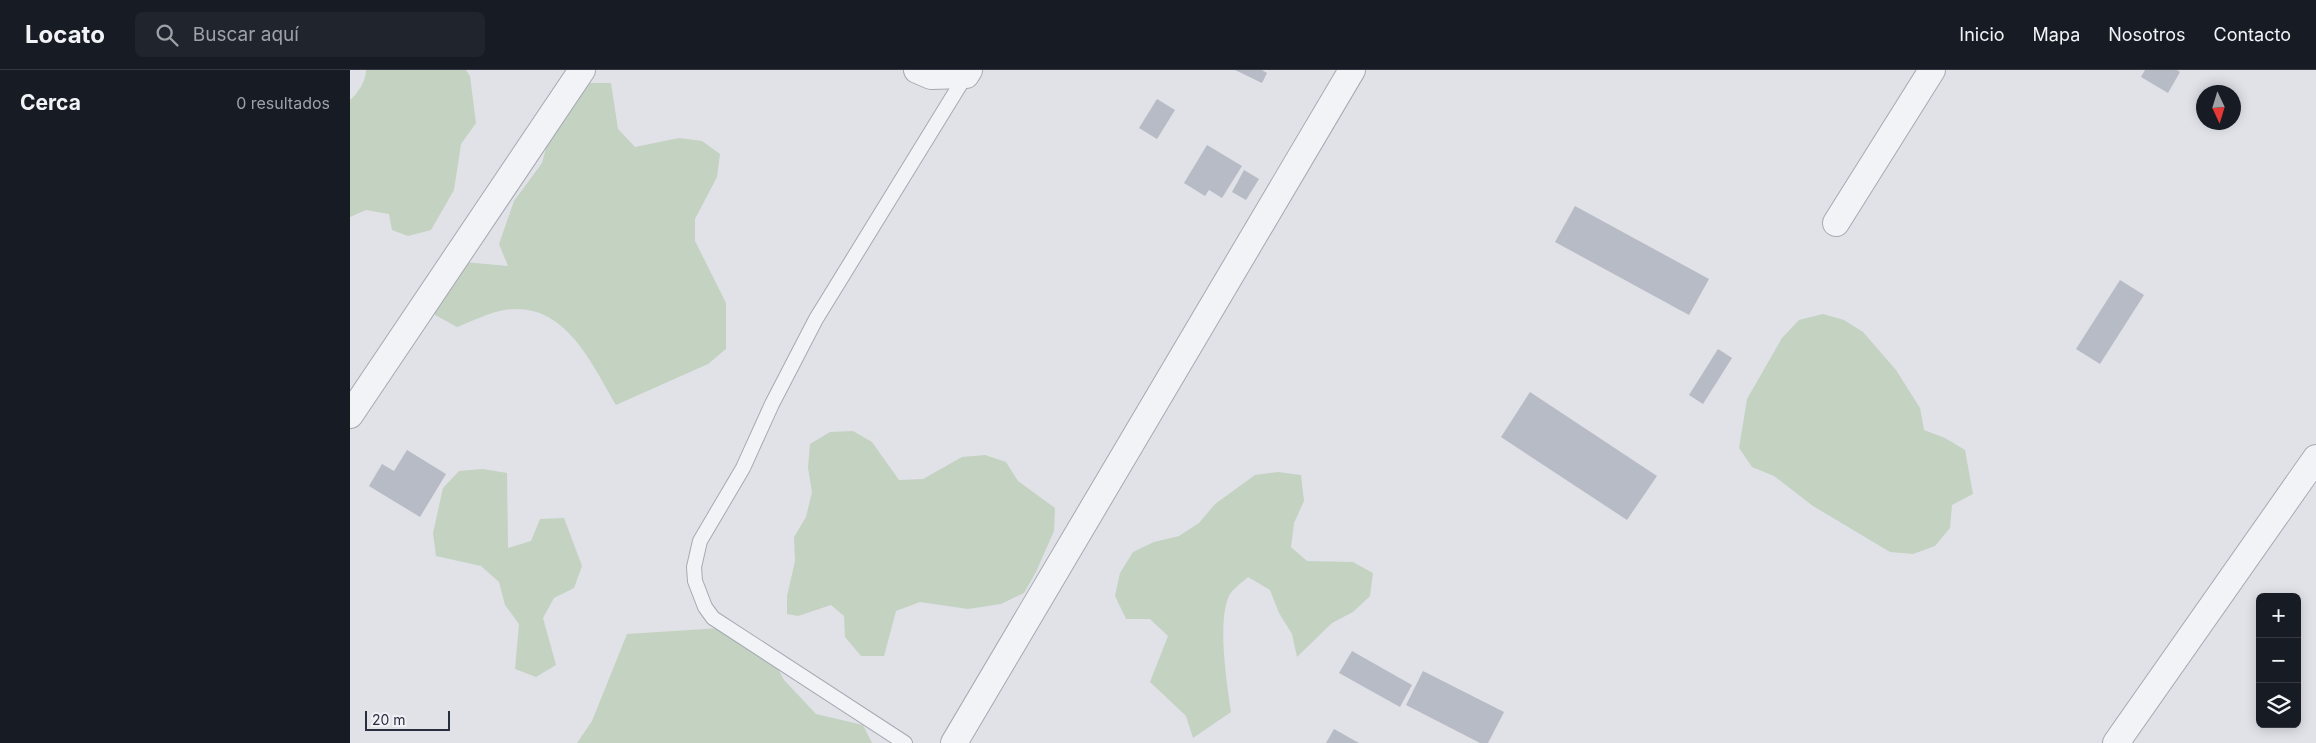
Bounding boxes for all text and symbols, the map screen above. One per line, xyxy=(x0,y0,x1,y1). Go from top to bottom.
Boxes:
search box xyxy=(135,12,485,57)
text: Locato xyxy=(25,20,105,49)
icon: search xyxy=(153,21,181,49)
text: Buscar aquí xyxy=(193,23,299,46)
text: Inicio xyxy=(1959,24,2005,45)
text: Mapa xyxy=(2033,24,2080,45)
text: Nosotros xyxy=(2108,24,2186,45)
text: Contacto xyxy=(2214,24,2291,45)
north arrow xyxy=(2196,85,2241,130)
text: Cerca xyxy=(20,90,81,115)
text: 0 resultados xyxy=(236,93,330,113)
map controls xyxy=(2256,593,2301,728)
button: + xyxy=(2256,593,2301,638)
button: − xyxy=(2256,638,2301,683)
button: layers xyxy=(2256,683,2301,728)
scale bar xyxy=(365,708,450,731)
text: 20 m xyxy=(372,711,406,728)

